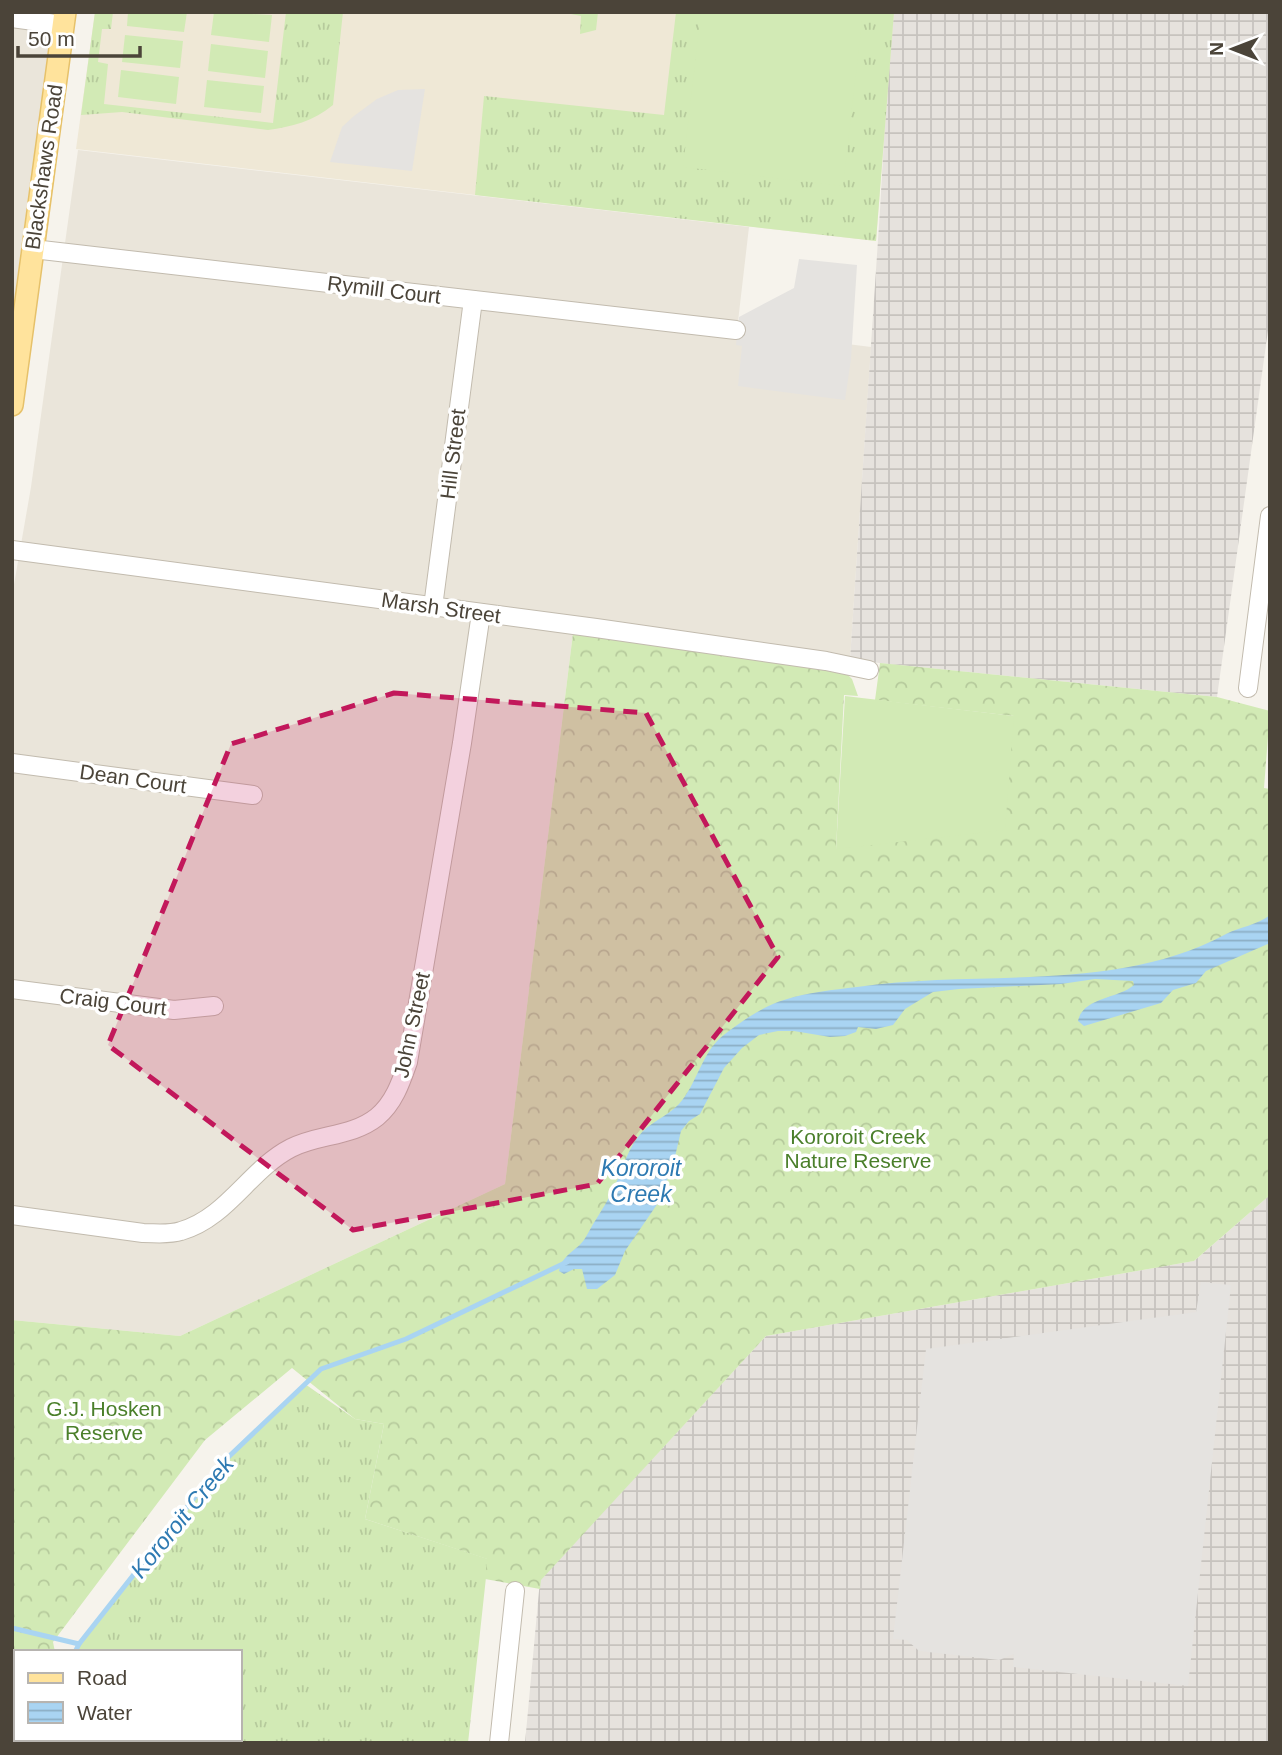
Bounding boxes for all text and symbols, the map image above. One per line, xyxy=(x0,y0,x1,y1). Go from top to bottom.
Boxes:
scale bar xyxy=(18,14,140,58)
north arrow xyxy=(1198,14,1268,84)
text: 50 m xyxy=(28,27,75,50)
text: N xyxy=(1206,42,1227,56)
street label: Blackshaws Road xyxy=(21,83,67,251)
street label: Rymill Court xyxy=(326,271,442,308)
street label: Hill Street xyxy=(436,407,469,501)
street label: Marsh Street xyxy=(380,588,502,627)
street label: Dean Court xyxy=(78,760,188,797)
street label: John Street xyxy=(389,970,434,1080)
street label: Craig Court xyxy=(58,984,168,1019)
park label: Kororoit Creek Nature Reserve xyxy=(784,1125,932,1172)
water label: Kororoit Creek xyxy=(601,1155,683,1207)
park label: G.J. Hosken Reserve xyxy=(46,1397,162,1444)
water label: Kororoit Creek xyxy=(125,1450,240,1583)
legend xyxy=(14,1650,242,1741)
text: Road xyxy=(77,1666,127,1689)
text: Water xyxy=(77,1701,132,1724)

